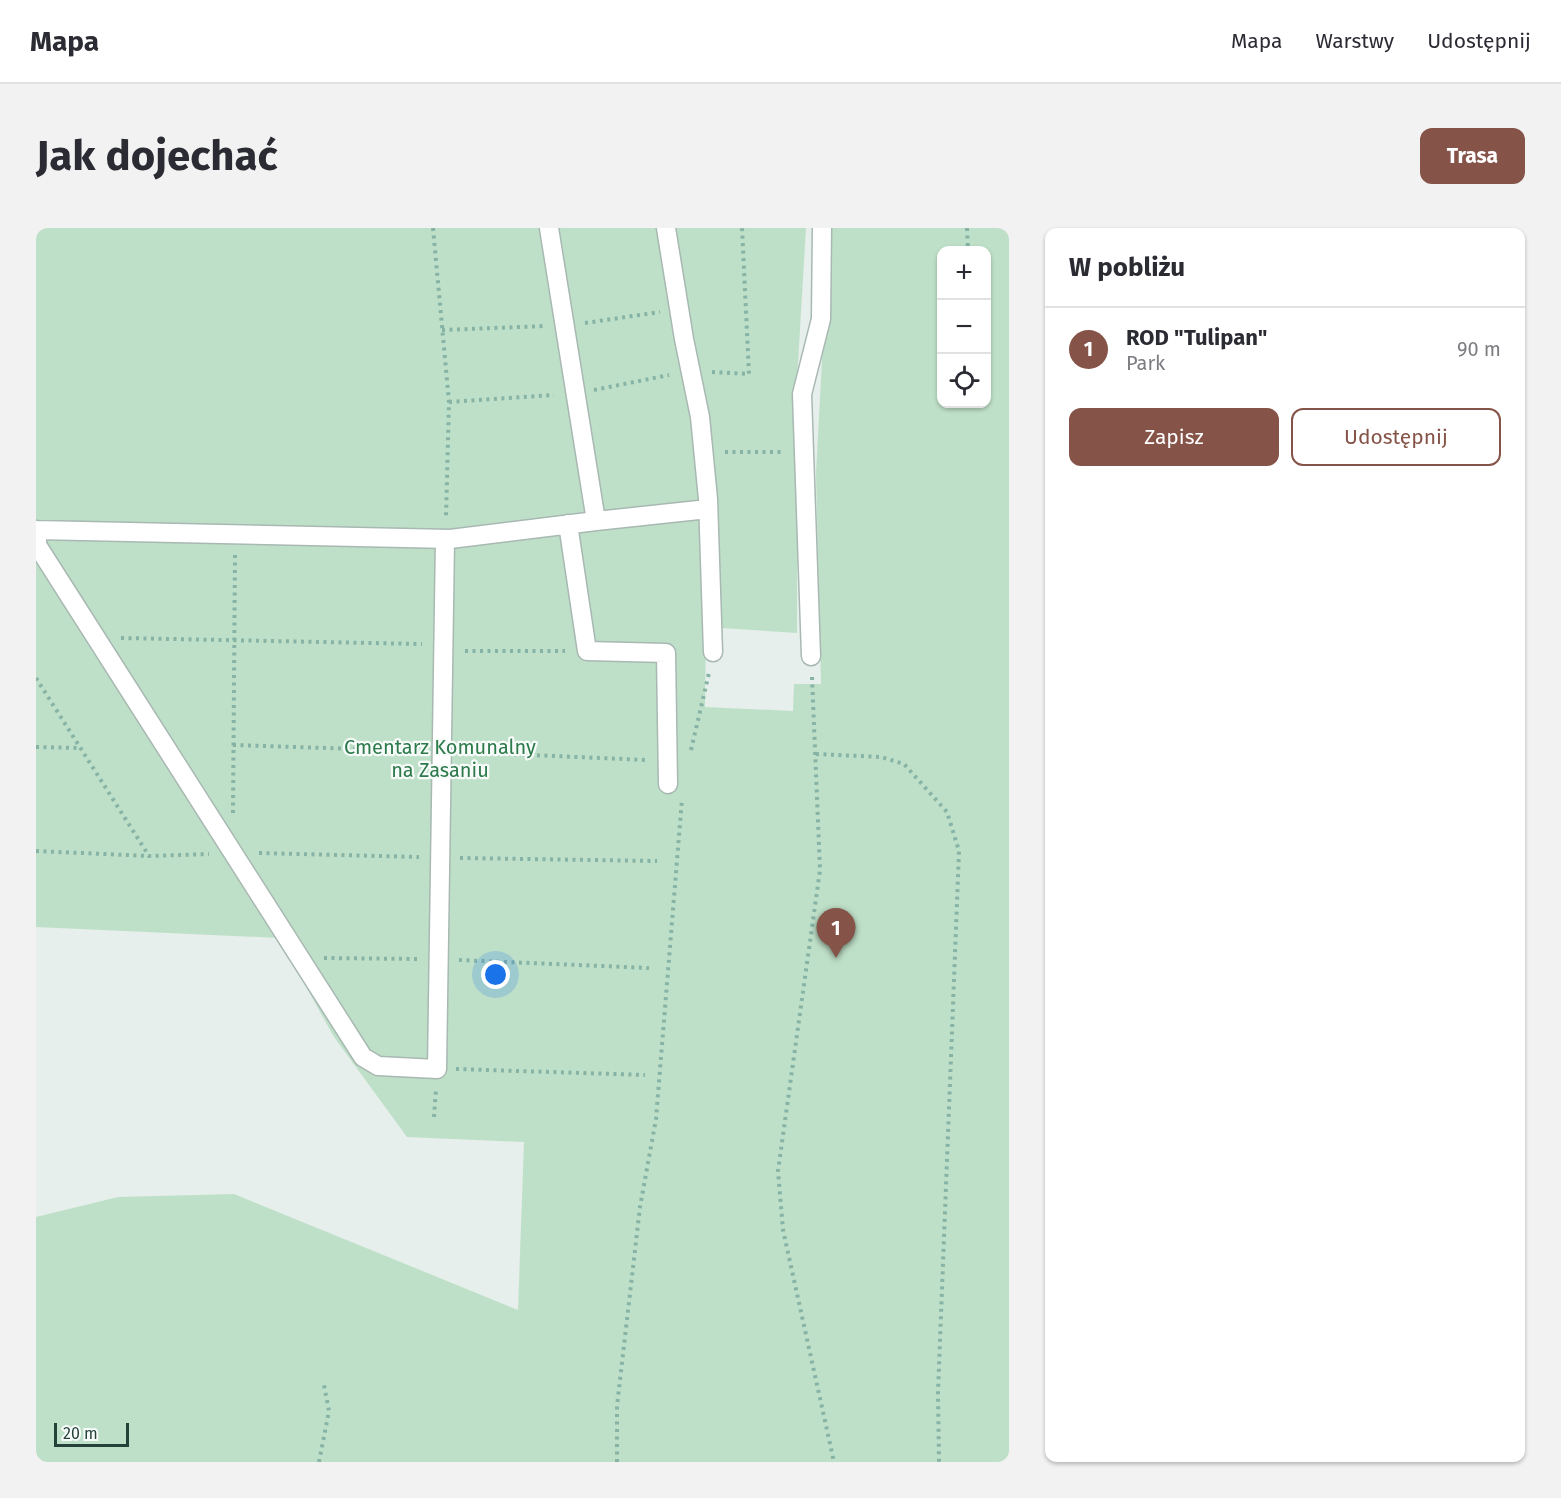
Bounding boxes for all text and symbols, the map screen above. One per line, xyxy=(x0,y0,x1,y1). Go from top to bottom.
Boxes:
text: Mapa xyxy=(30,25,99,58)
text: Mapa xyxy=(1231,28,1282,54)
text: Warstwy xyxy=(1315,28,1394,54)
text: Udostępnij xyxy=(1427,28,1531,54)
button: Trasa xyxy=(1420,128,1525,184)
text: Jak dojechać xyxy=(36,131,278,181)
map controls xyxy=(937,246,991,408)
button: + xyxy=(937,246,991,300)
text: W pobliżu xyxy=(1069,252,1185,283)
button: − xyxy=(937,300,991,354)
text: ROD "Tulipan" xyxy=(1126,324,1267,351)
text: 1 xyxy=(1084,337,1093,361)
text: 90 m xyxy=(1457,337,1501,361)
text: Park xyxy=(1126,351,1165,375)
button: locate xyxy=(937,354,991,408)
button: Zapisz xyxy=(1069,408,1279,466)
button: Udostępnij xyxy=(1291,408,1501,466)
park label: Cmentarz Komunalny na Zasaniu xyxy=(344,735,536,782)
pin: 1 xyxy=(816,908,856,958)
your location xyxy=(481,960,510,989)
scale bar xyxy=(54,1420,129,1448)
text: 20 m xyxy=(63,1424,98,1443)

